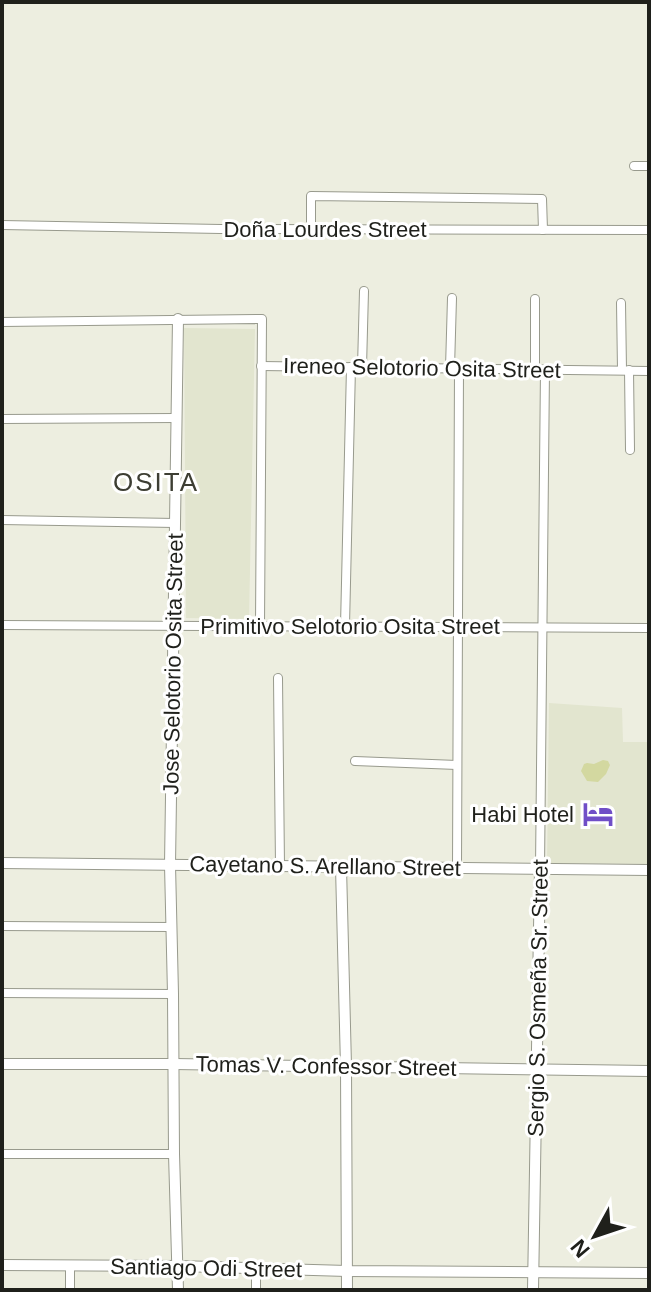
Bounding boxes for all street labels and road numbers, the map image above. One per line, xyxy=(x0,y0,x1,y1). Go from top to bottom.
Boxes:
street label: Doña Lourdes Street xyxy=(223,217,427,242)
street label: Ireneo Selotorio Osita Street xyxy=(283,353,561,383)
street label: Jose Selotorio Osita Street xyxy=(158,533,188,795)
street label: Primitivo Selotorio Osita Street xyxy=(200,614,500,639)
street label: Cayetano S. Arellano Street xyxy=(189,851,461,881)
street label: Sergio S. Osmeña Sr. Street xyxy=(523,859,553,1137)
street label: Tomas V. Confessor Street xyxy=(195,1051,457,1081)
street label: Santiago Odi Street xyxy=(110,1254,302,1282)

